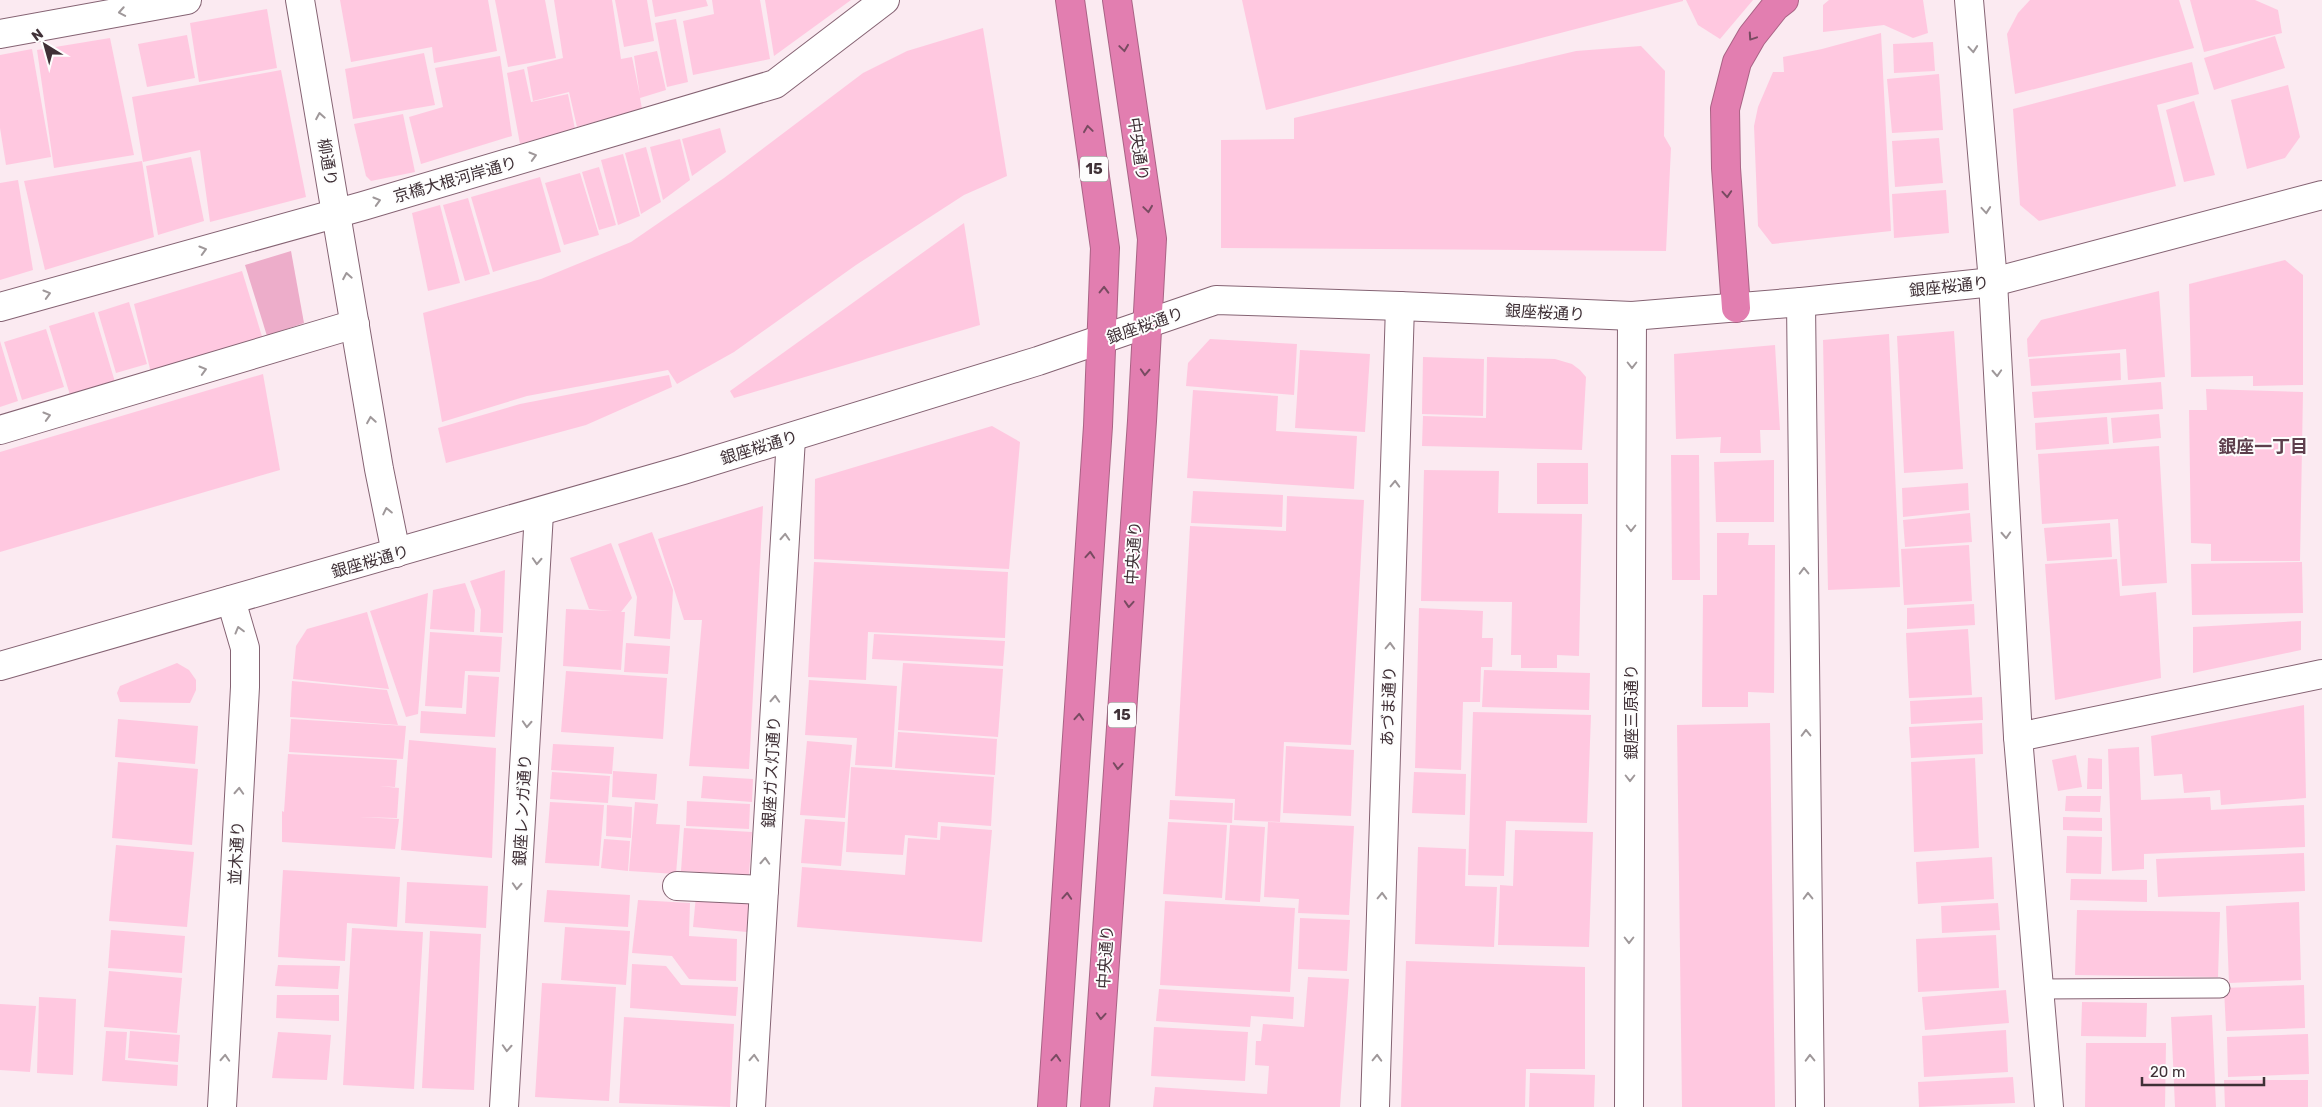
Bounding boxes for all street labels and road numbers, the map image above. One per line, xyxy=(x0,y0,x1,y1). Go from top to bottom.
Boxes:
street label: 中央通り xyxy=(1125,116,1152,182)
street label: 柳通り xyxy=(314,137,341,187)
street label: 京橋大根河岸通り xyxy=(391,153,519,206)
road number: 15 xyxy=(1080,156,1108,182)
street label: 銀座桜通り xyxy=(1908,273,1990,300)
street label: 銀座桜通り xyxy=(1505,301,1585,324)
street label: 銀座桜通り xyxy=(1104,303,1186,347)
street label: 銀座桜通り xyxy=(718,427,800,468)
street label: 中央通り xyxy=(1122,520,1145,586)
street label: 銀座桜通り xyxy=(329,541,411,582)
street label: 銀座三原通り xyxy=(1622,664,1641,760)
street label: あづま通り xyxy=(1378,666,1399,746)
road number: 15 xyxy=(1108,702,1136,728)
street label: 銀座ガス灯通り xyxy=(759,716,784,828)
street label: 銀座レンガ通り xyxy=(510,754,535,866)
street label: 並木通り xyxy=(225,821,248,885)
street label: 中央通り xyxy=(1094,924,1117,990)

